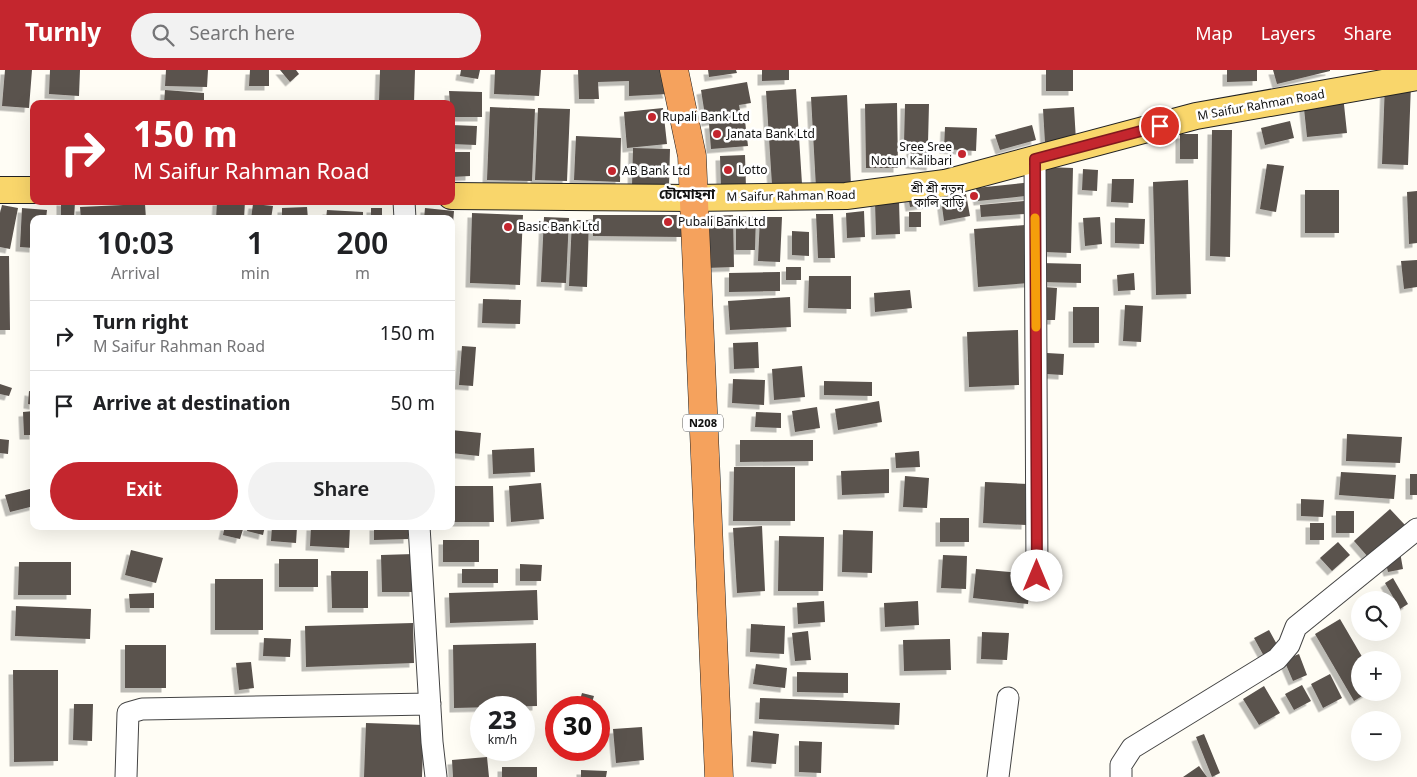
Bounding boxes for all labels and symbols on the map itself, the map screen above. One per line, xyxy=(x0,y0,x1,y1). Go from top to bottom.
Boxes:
street label: M Saifur Rahman Road xyxy=(1196,87,1326,125)
pin xyxy=(1139,105,1181,147)
place label: Rupali Bank Ltd xyxy=(662,110,750,126)
marker: Rupali Bank Ltd xyxy=(646,111,658,123)
place label: Janata Bank Ltd xyxy=(726,127,815,143)
marker: Janata Bank Ltd xyxy=(711,128,723,140)
place label: Sree Sree Notun Kalibari xyxy=(871,140,952,170)
marker: Sree Sree Notun Kalibari xyxy=(956,148,968,160)
place label: Lotto xyxy=(738,163,767,179)
place label: AB Bank Ltd xyxy=(622,164,690,180)
marker: Lotto xyxy=(722,164,734,176)
marker: AB Bank Ltd xyxy=(606,165,618,177)
place label: শ্রী শ্রী নতুন কালি বাড়ি xyxy=(910,181,965,212)
district label: চৌমোহনা xyxy=(659,186,716,205)
street label: M Saifur Rahman Road xyxy=(726,188,856,206)
marker: শ্রী শ্রী নতুন কালি বাড়ি xyxy=(968,190,980,202)
place label: Pubali Bank Ltd xyxy=(678,215,766,231)
marker: Pubali Bank Ltd xyxy=(662,216,674,228)
place label: Basic Bank Ltd xyxy=(518,220,600,236)
marker: Basic Bank Ltd xyxy=(502,221,514,233)
road number: N208 xyxy=(683,414,723,432)
position arrow xyxy=(1010,549,1062,601)
speed limit sign: 30 xyxy=(545,696,610,761)

